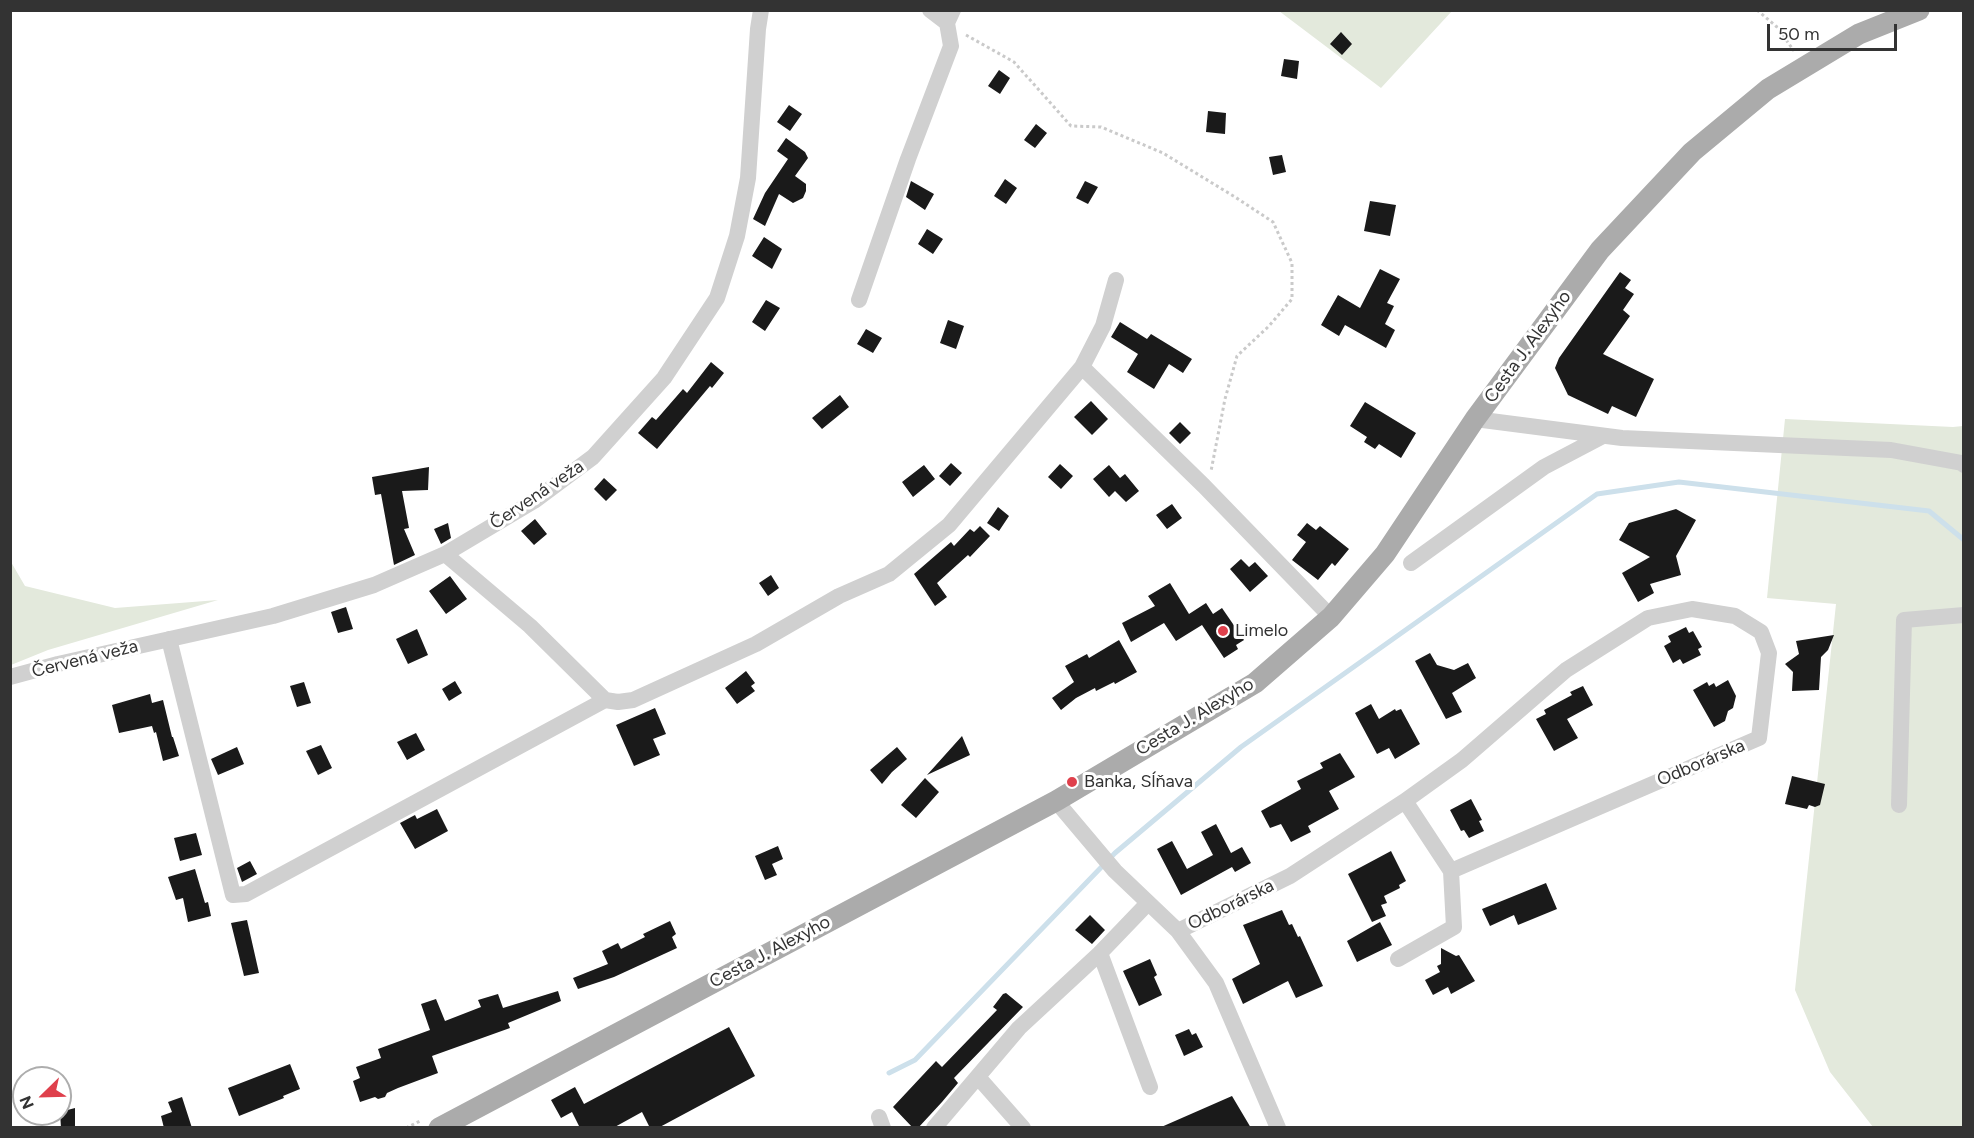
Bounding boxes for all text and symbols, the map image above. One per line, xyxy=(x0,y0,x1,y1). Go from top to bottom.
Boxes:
scale bar xyxy=(1770,12,1900,50)
text: 50 m xyxy=(1778,23,1820,45)
street label: Cesta J. Alexyho xyxy=(1480,287,1576,407)
street label: Červená veža xyxy=(486,456,588,534)
place label: Limelo xyxy=(1235,620,1288,642)
marker: Limelo xyxy=(1216,624,1230,638)
street label: Červená veža xyxy=(30,635,140,683)
street label: Cesta J. Alexyho xyxy=(1132,673,1258,761)
street label: Odborárska xyxy=(1654,735,1748,791)
place label: Banka, Sĺňava xyxy=(1084,771,1193,793)
marker: Banka, Sĺňava xyxy=(1065,775,1079,789)
street label: Odborárska xyxy=(1185,875,1277,935)
street label: Cesta J. Alexyho xyxy=(706,911,834,993)
north arrow xyxy=(12,1066,72,1126)
text: N xyxy=(16,1093,38,1112)

